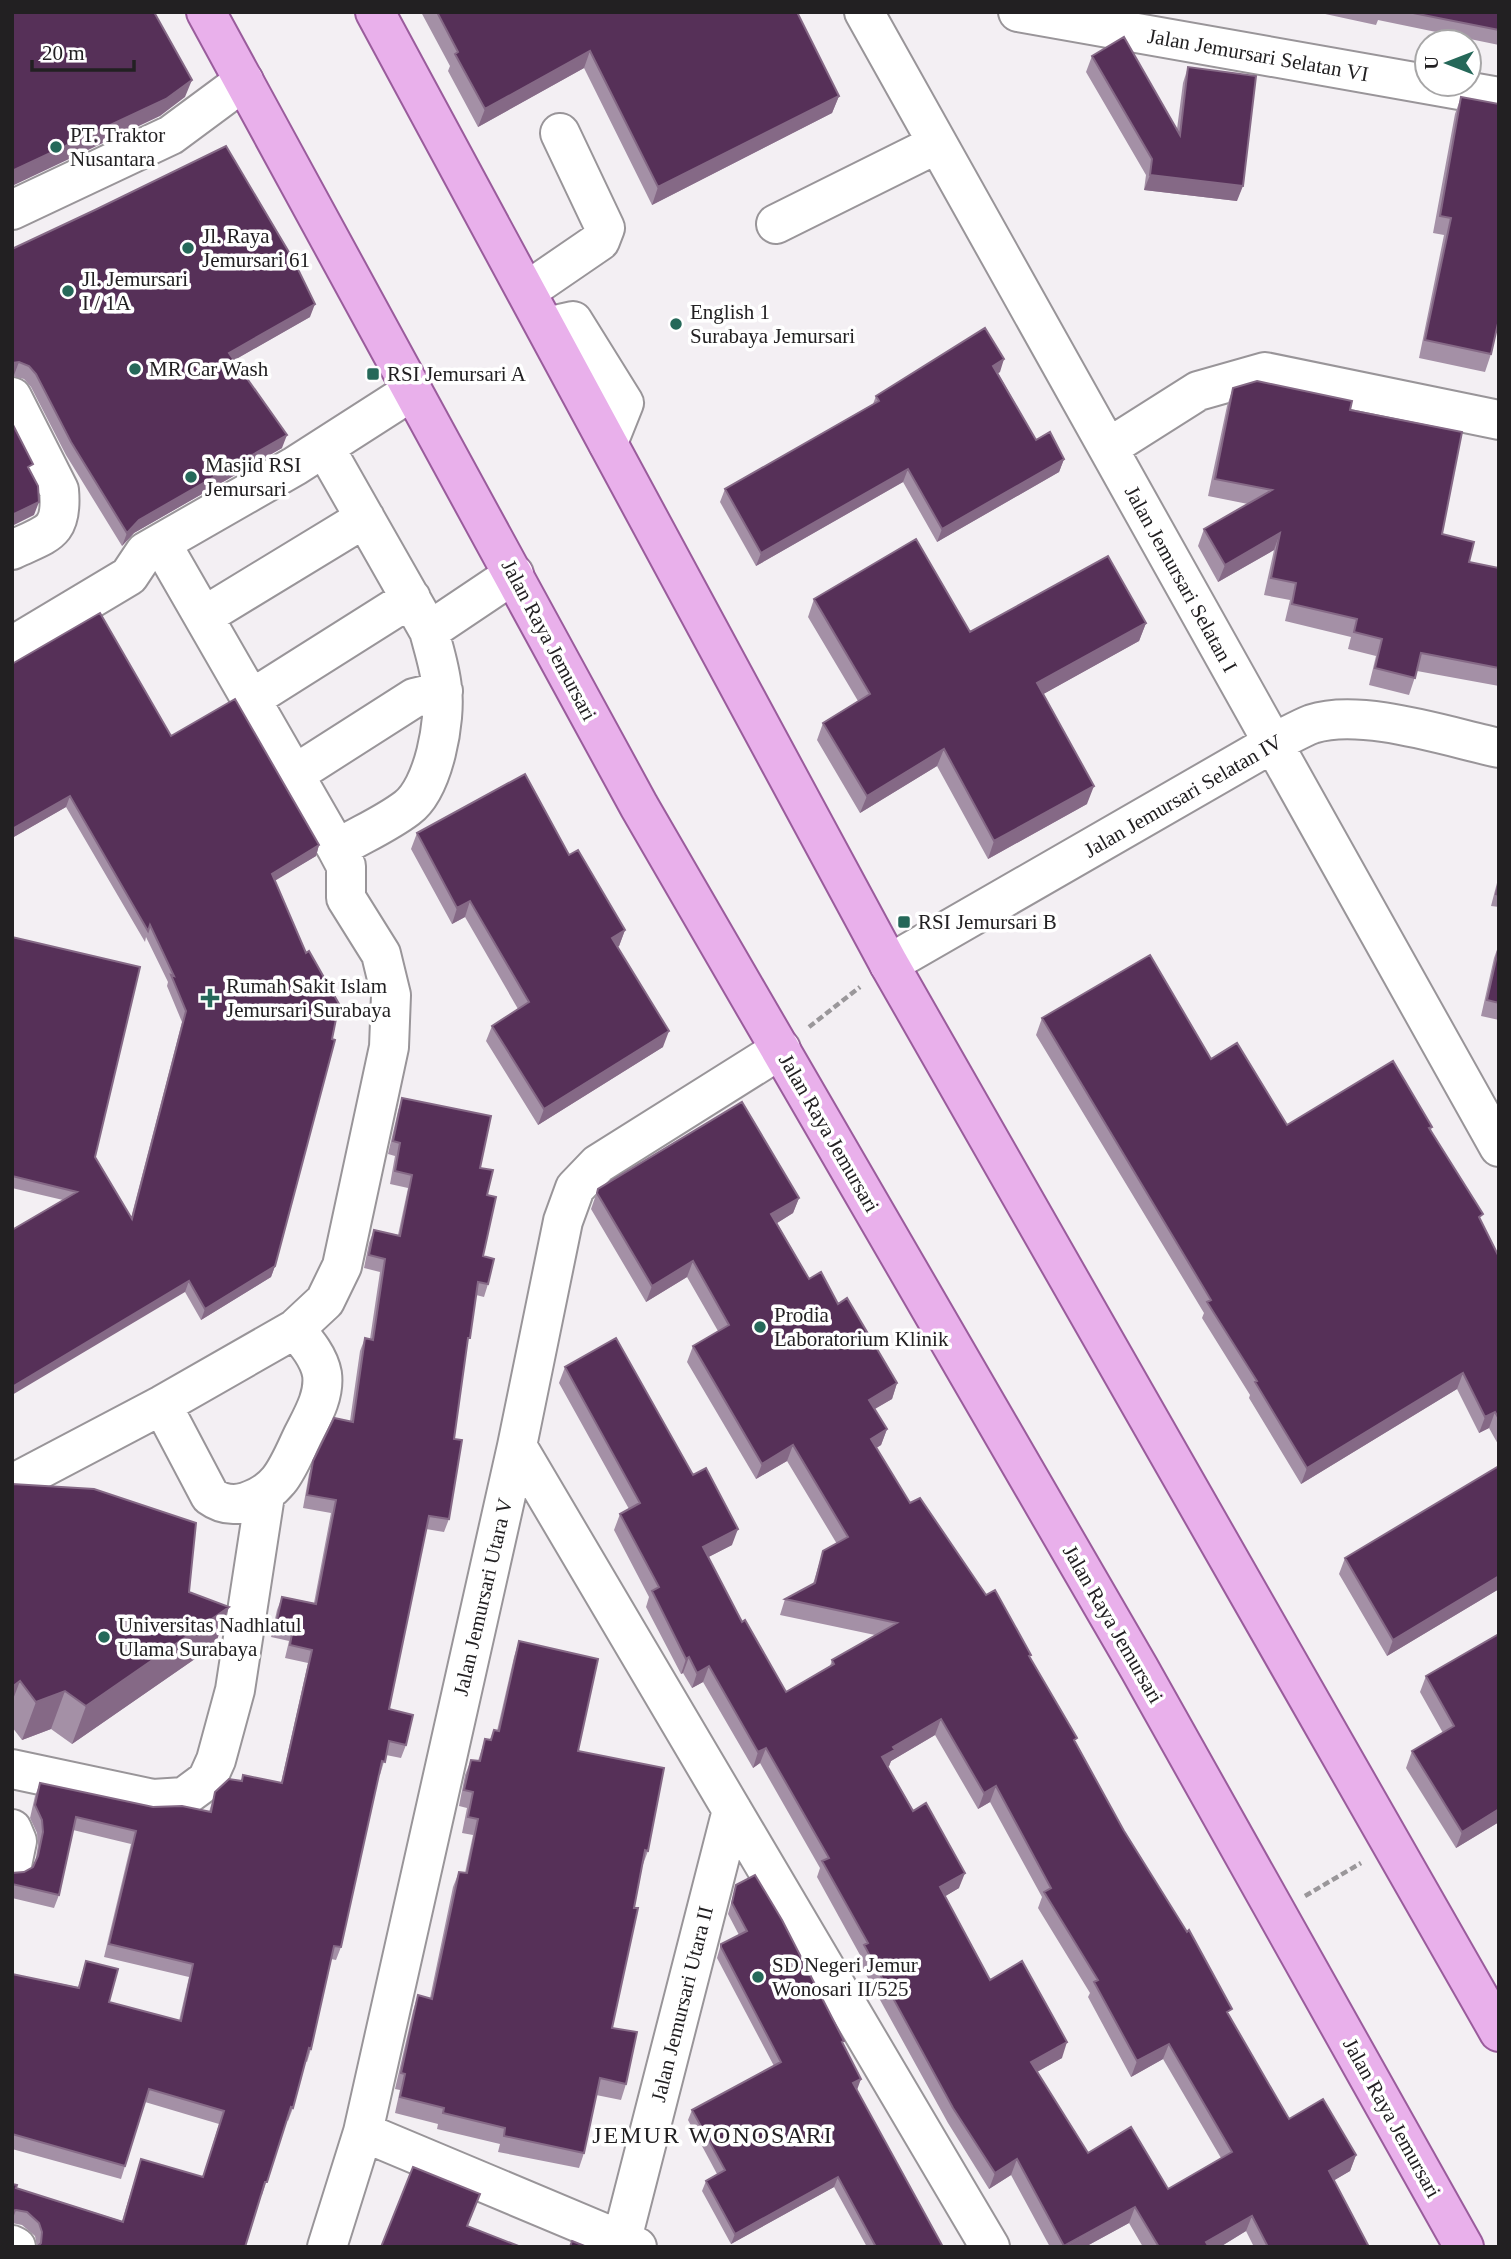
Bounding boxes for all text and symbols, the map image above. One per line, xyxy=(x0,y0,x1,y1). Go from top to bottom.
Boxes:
street label: Jalan Jemursari Selatan VI xyxy=(1146,24,1370,86)
scale bar xyxy=(32,28,133,72)
north arrow xyxy=(1413,28,1483,98)
text: 20 m xyxy=(42,41,85,65)
text: U xyxy=(1421,56,1442,70)
place label: PT. Traktor Nusantara xyxy=(70,123,165,171)
marker: PT. Traktor Nusantara xyxy=(48,139,64,155)
place label: Jl. Raya Jemursari 61 xyxy=(202,224,310,272)
marker: Jl. Raya Jemursari 61 xyxy=(180,240,196,256)
place label: Jl. Jemursari I / 1A xyxy=(82,267,188,315)
marker: Jl. Jemursari I / 1A xyxy=(60,283,76,299)
place label: English 1 Surabaya Jemursari xyxy=(690,300,855,348)
marker: English 1 Surabaya Jemursari xyxy=(668,316,684,332)
place label: MR Car Wash xyxy=(149,357,269,381)
marker: MR Car Wash xyxy=(127,361,143,377)
place label: RSI Jemursari A xyxy=(387,362,527,386)
marker: RSI Jemursari A xyxy=(365,366,381,382)
place label: Masjid RSI Jemursari xyxy=(205,453,301,501)
marker: Masjid RSI Jemursari xyxy=(183,469,199,485)
street label: Jalan Jemursari Selatan I xyxy=(1120,482,1242,676)
street label: Jalan Raya Jemursari xyxy=(497,556,602,725)
street label: Jalan Jemursari Selatan IV xyxy=(1080,729,1286,863)
place label: RSI Jemursari B xyxy=(918,910,1057,934)
marker: RSI Jemursari B xyxy=(896,914,912,930)
place label: Rumah Sakit Islam Jemursari Surabaya xyxy=(226,974,392,1022)
marker: Rumah Sakit Islam Jemursari Surabaya xyxy=(200,988,220,1008)
street label: Jalan Raya Jemursari xyxy=(774,1050,884,1216)
place label: Prodia Laboratorium Klinik xyxy=(774,1303,949,1351)
marker: Prodia Laboratorium Klinik xyxy=(752,1319,768,1335)
street label: Jalan Jemursari Utara V xyxy=(449,1496,517,1698)
street label: Jalan Raya Jemursari xyxy=(1058,1541,1168,1707)
place label: Universitas Nadhlatul Ulama Surabaya xyxy=(118,1613,302,1661)
marker: Universitas Nadhlatul Ulama Surabaya xyxy=(96,1629,112,1645)
street label: Jalan Jemursari Utara II xyxy=(646,1903,718,2105)
place label: SD Negeri Jemur Wonosari II/525 xyxy=(772,1953,918,2001)
marker: SD Negeri Jemur Wonosari II/525 xyxy=(750,1969,766,1985)
street label: Jalan Raya Jemursari xyxy=(1338,2034,1446,2202)
district label: JEMUR WONOSARI xyxy=(592,2122,834,2148)

